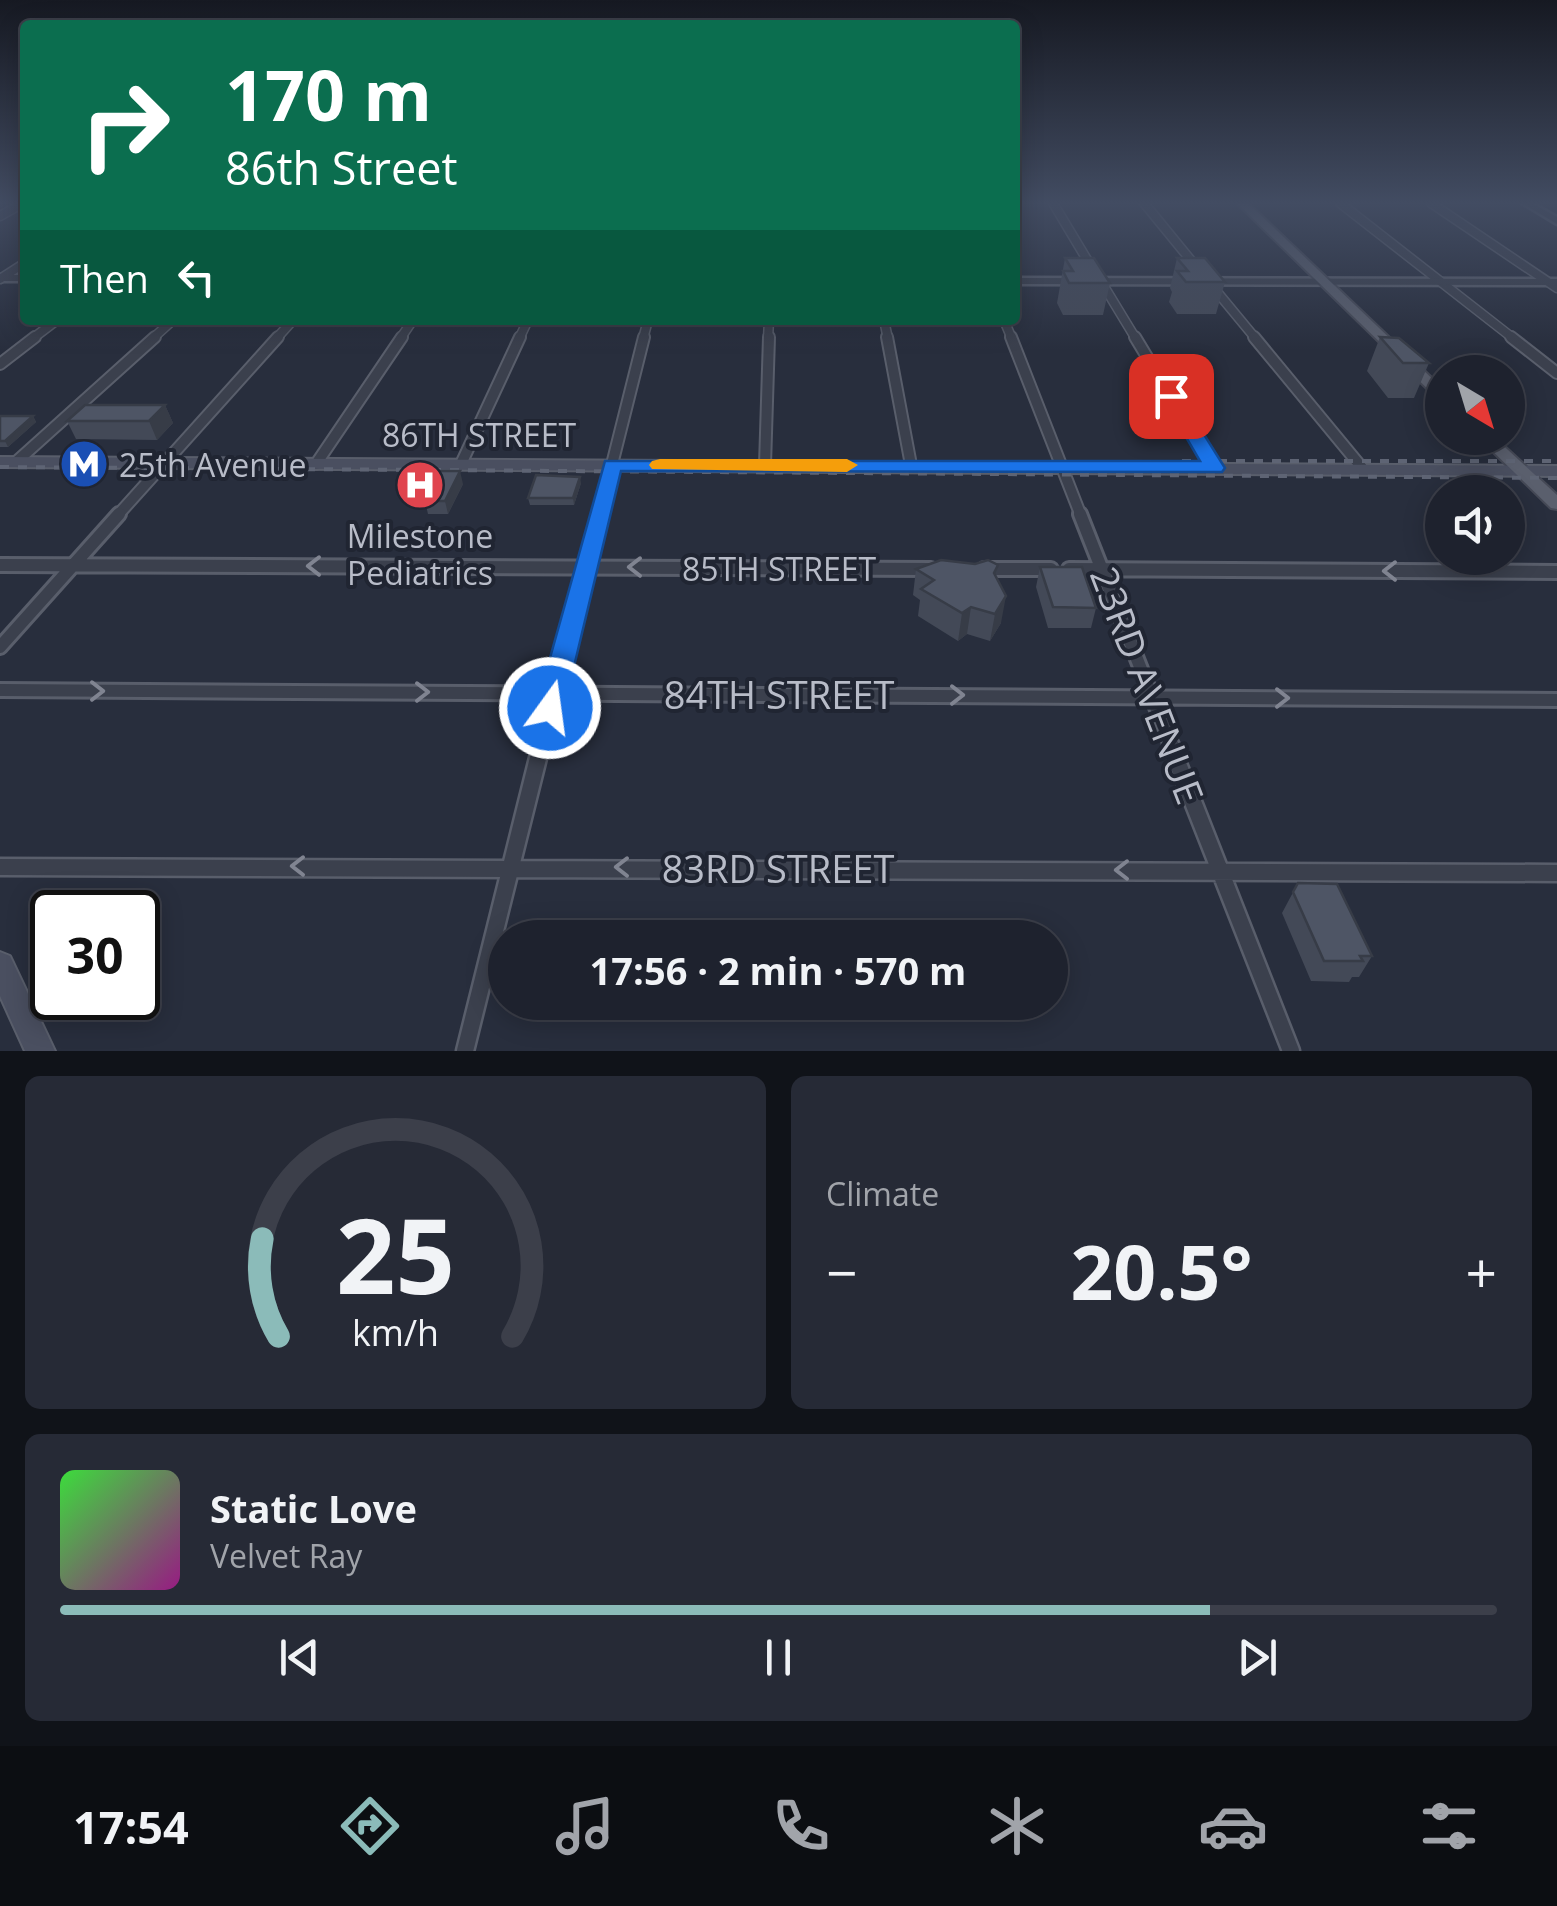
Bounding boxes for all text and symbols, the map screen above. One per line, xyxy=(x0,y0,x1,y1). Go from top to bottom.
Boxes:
text: 170 m xyxy=(225,46,432,142)
icon: right xyxy=(60,60,190,190)
text: 86th Street xyxy=(225,137,457,198)
icon: left xyxy=(169,250,224,305)
text: Then xyxy=(60,252,149,304)
pin xyxy=(1129,354,1214,439)
north arrow xyxy=(1425,355,1525,455)
map controls xyxy=(1425,355,1525,575)
icon: arrive xyxy=(1144,369,1199,424)
street label: 86TH STREET xyxy=(382,413,576,456)
metro station icon: 25th Avenue xyxy=(58,438,110,490)
place label: 25th Avenue xyxy=(119,443,306,486)
hospital icon: Milestone Pediatrics xyxy=(394,459,446,511)
button: sound xyxy=(1425,475,1525,575)
place label: Milestone Pediatrics xyxy=(347,514,493,594)
street label: 85TH STREET xyxy=(682,547,876,590)
one-way arrow xyxy=(305,555,320,577)
one-way arrow xyxy=(627,556,642,578)
street label: 23RD AVENUE xyxy=(1079,559,1217,811)
one-way arrow xyxy=(1381,560,1396,582)
position arrow xyxy=(498,656,602,760)
street label: 84TH STREET xyxy=(664,668,894,720)
one-way arrow xyxy=(90,680,106,701)
one-way arrow xyxy=(416,681,431,703)
one-way arrow xyxy=(950,684,966,706)
one-way arrow xyxy=(1276,687,1291,709)
street label: 83RD STREET xyxy=(662,842,894,894)
one-way arrow xyxy=(289,855,304,877)
one-way arrow xyxy=(614,856,630,878)
one-way arrow xyxy=(1114,859,1130,881)
speed limit sign: 30 xyxy=(30,890,160,1020)
text: 17:56 · 2 min · 570 m xyxy=(590,944,966,996)
text: Climate xyxy=(826,1172,939,1215)
text: 25 xyxy=(336,1183,455,1324)
text: 20.5° xyxy=(1070,1220,1253,1322)
text: − xyxy=(826,1234,857,1309)
text: + xyxy=(1466,1234,1497,1309)
text: km/h xyxy=(352,1308,439,1356)
text: Static Love xyxy=(210,1482,417,1534)
text: Velvet Ray xyxy=(210,1534,362,1577)
icon: previous xyxy=(272,1630,327,1685)
icon: pause xyxy=(751,1630,806,1685)
icon: next xyxy=(1230,1630,1285,1685)
icon: directions xyxy=(335,1791,405,1861)
icon: music xyxy=(550,1791,620,1861)
icon: phone xyxy=(766,1791,836,1861)
icon: climate xyxy=(982,1791,1052,1861)
icon: car xyxy=(1198,1791,1268,1861)
icon: filters xyxy=(1414,1791,1484,1861)
text: 17:54 xyxy=(73,1796,189,1857)

